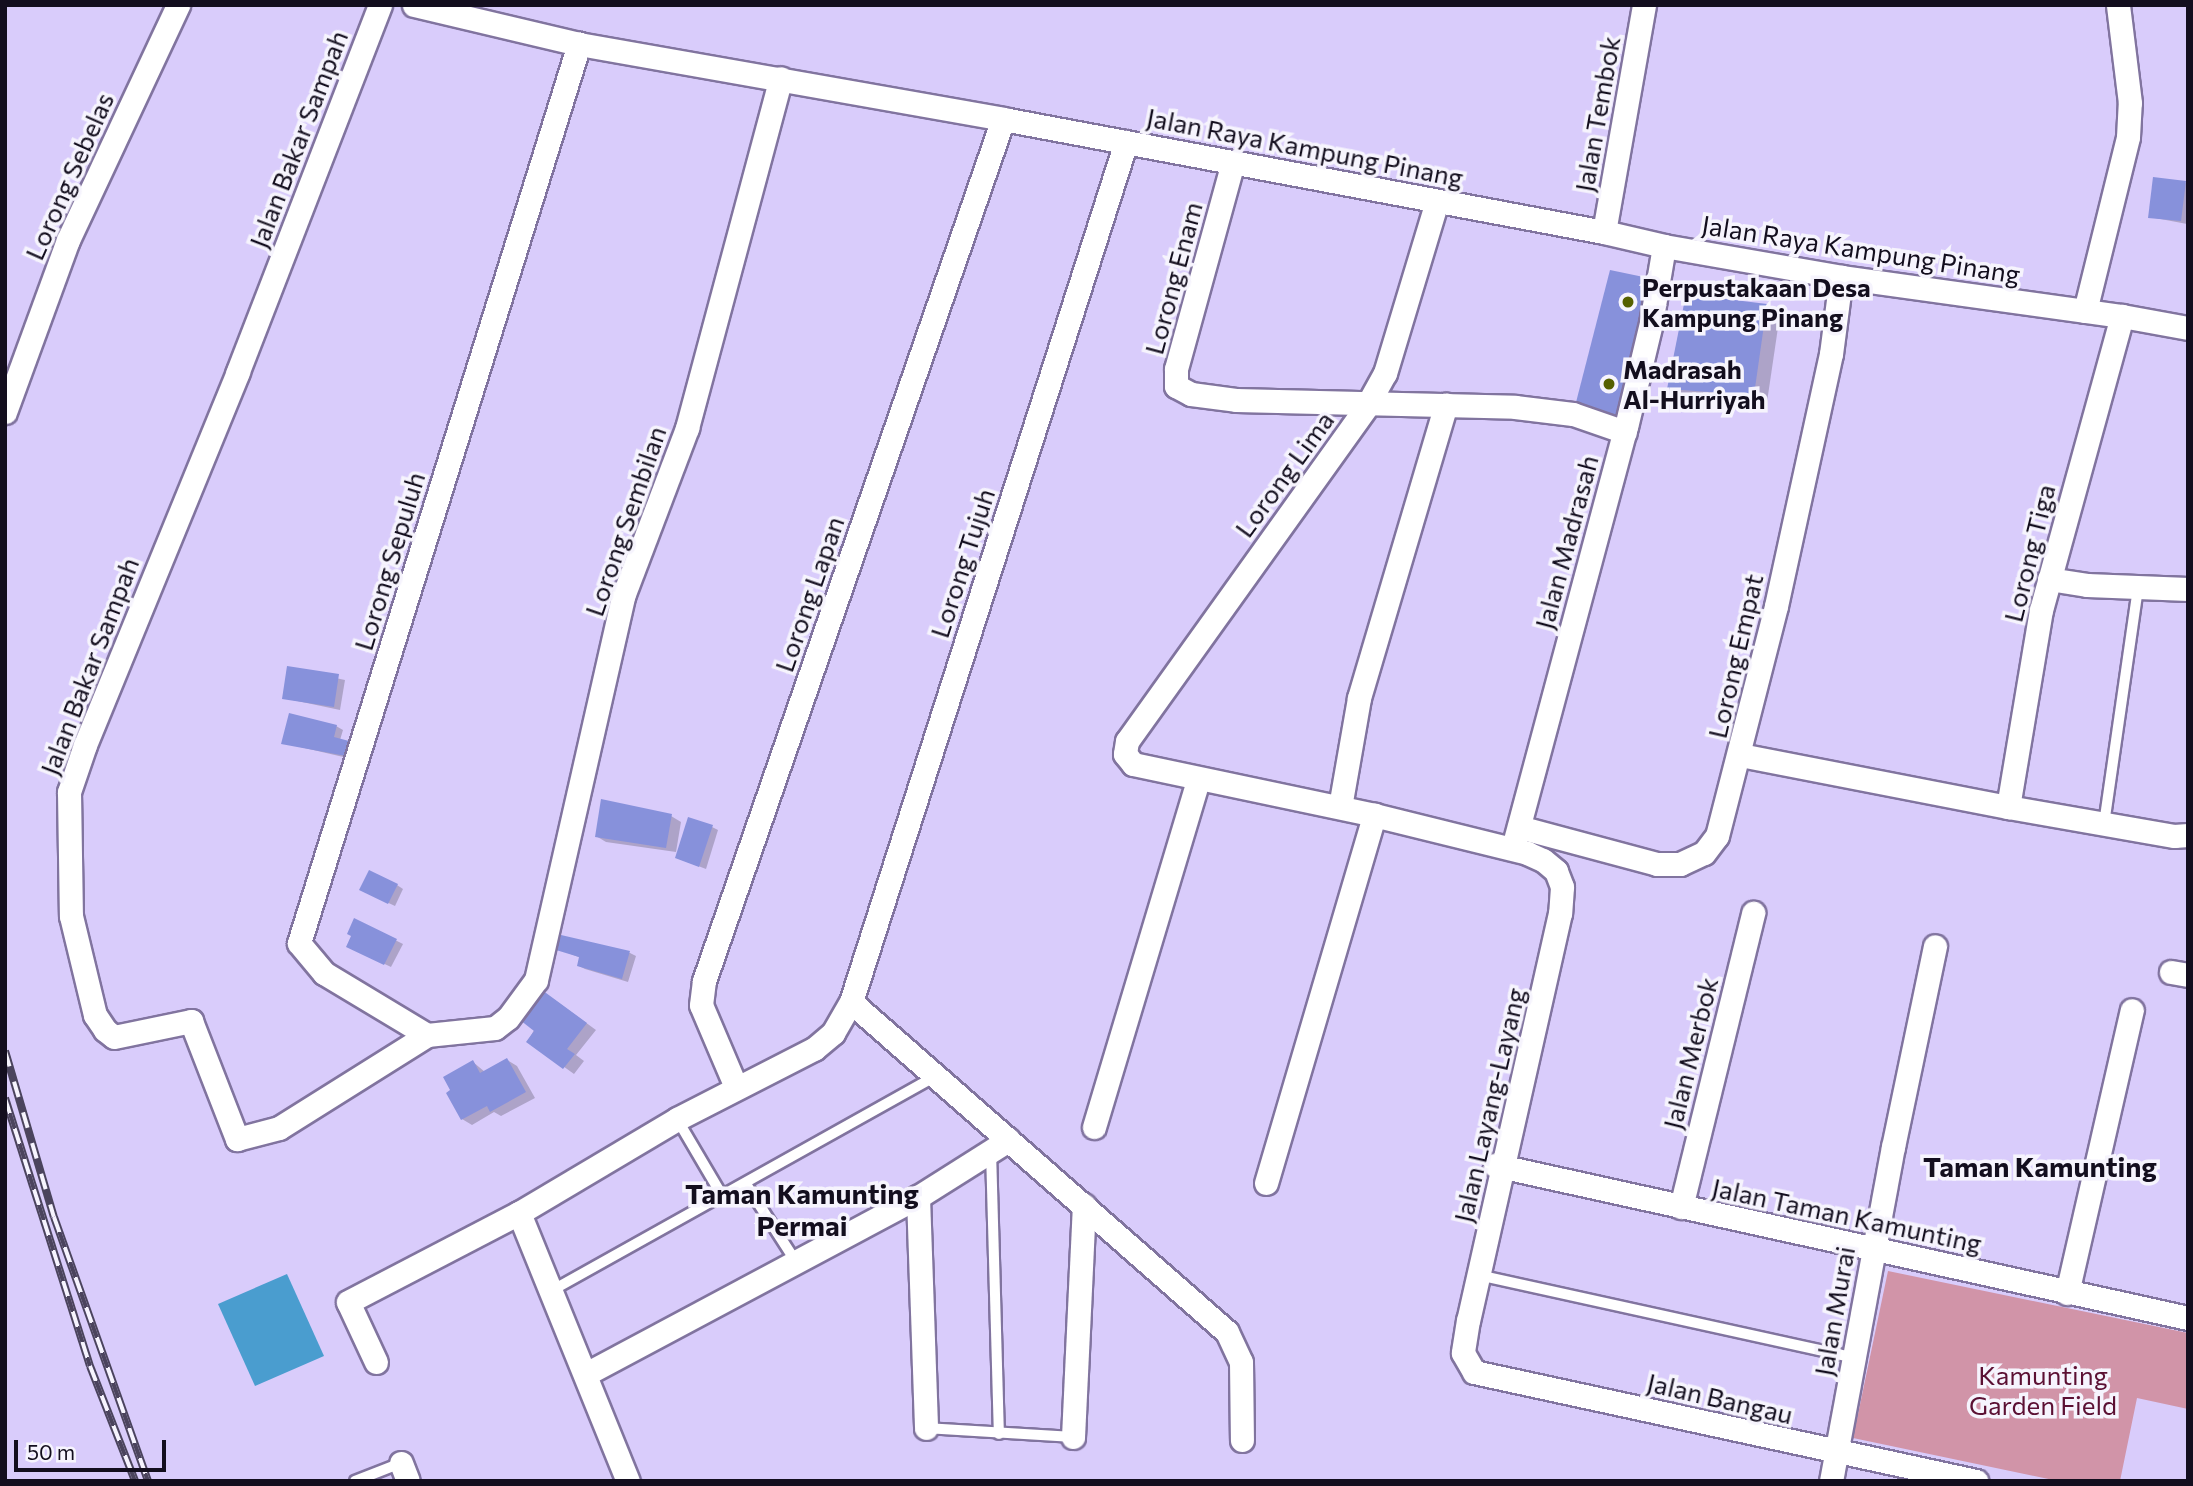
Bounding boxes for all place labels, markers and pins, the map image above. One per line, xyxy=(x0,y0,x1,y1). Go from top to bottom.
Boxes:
place label: Perpustakaan Desa Kampung Pinang xyxy=(1642,271,1871,332)
marker: Perpustakaan Desa Kampung Pinang xyxy=(1620,294,1636,310)
place label: Madrasah Al-Hurriyah xyxy=(1623,353,1766,414)
marker: Madrasah Al-Hurriyah xyxy=(1601,376,1617,392)

